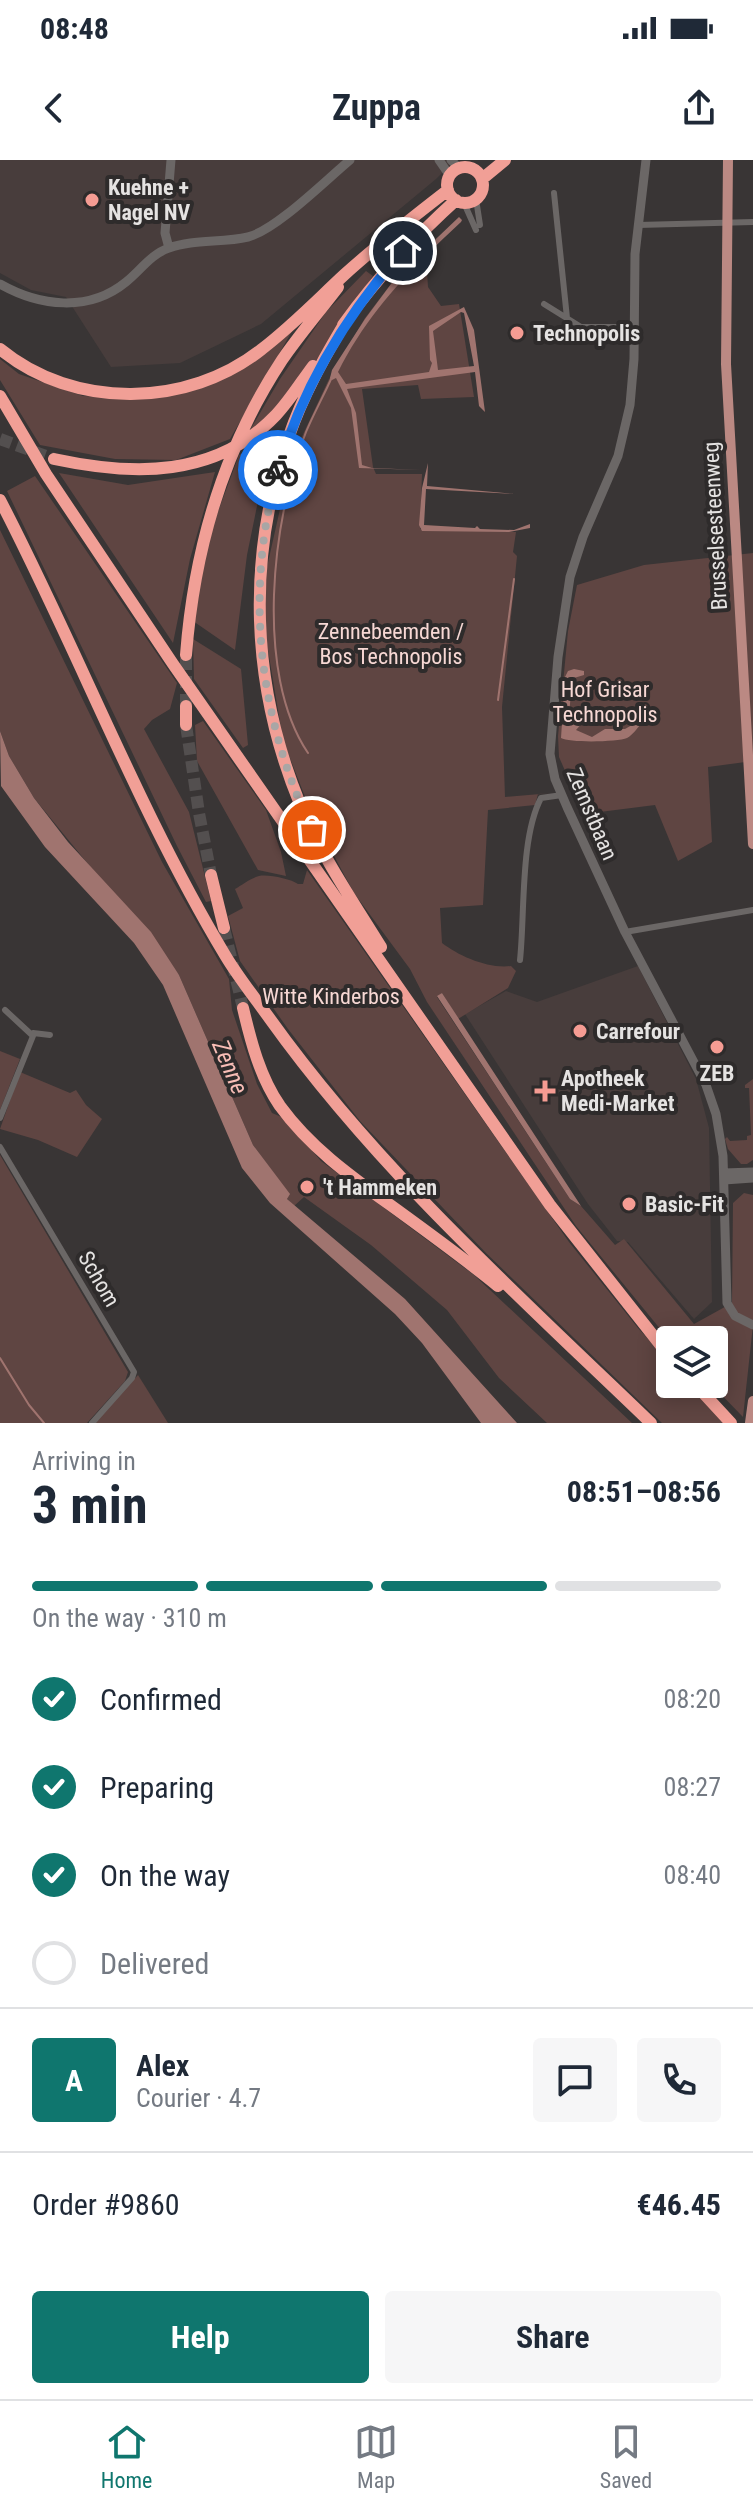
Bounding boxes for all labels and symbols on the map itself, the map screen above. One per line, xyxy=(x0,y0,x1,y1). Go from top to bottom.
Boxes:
place label: Kuehne + Nagel NV xyxy=(108,175,191,225)
marker: Kuehne + Nagel NV xyxy=(83,191,101,209)
pin xyxy=(369,217,437,285)
place label: Technopolis xyxy=(533,321,640,346)
marker: Technopolis xyxy=(508,324,526,342)
courier xyxy=(238,430,318,510)
street label: Brusselsesteenweg xyxy=(698,441,732,611)
park label: Zennebeemden / Bos Technopolis xyxy=(318,619,464,669)
park label: Hof Grisar Technopolis xyxy=(552,677,658,727)
street label: Zemstbaan xyxy=(561,764,623,864)
pin xyxy=(278,796,346,864)
park label: Witte Kinderbos xyxy=(262,984,400,1009)
place label: Carrefour xyxy=(596,1019,680,1044)
marker: Carrefour xyxy=(571,1022,589,1040)
water label: Zenne xyxy=(206,1035,254,1098)
marker: ZEB xyxy=(708,1038,726,1056)
place label: ZEB xyxy=(700,1061,734,1086)
place label: Apotheek Medi-Market xyxy=(561,1066,675,1116)
marker: Apotheek Medi-Market xyxy=(536,1082,554,1100)
place label: 't Hammeken xyxy=(323,1175,437,1200)
marker: 't Hammeken xyxy=(298,1178,316,1196)
place label: Basic-Fit xyxy=(645,1192,724,1217)
marker: Basic-Fit xyxy=(620,1195,638,1213)
street label: Schom xyxy=(73,1247,125,1311)

